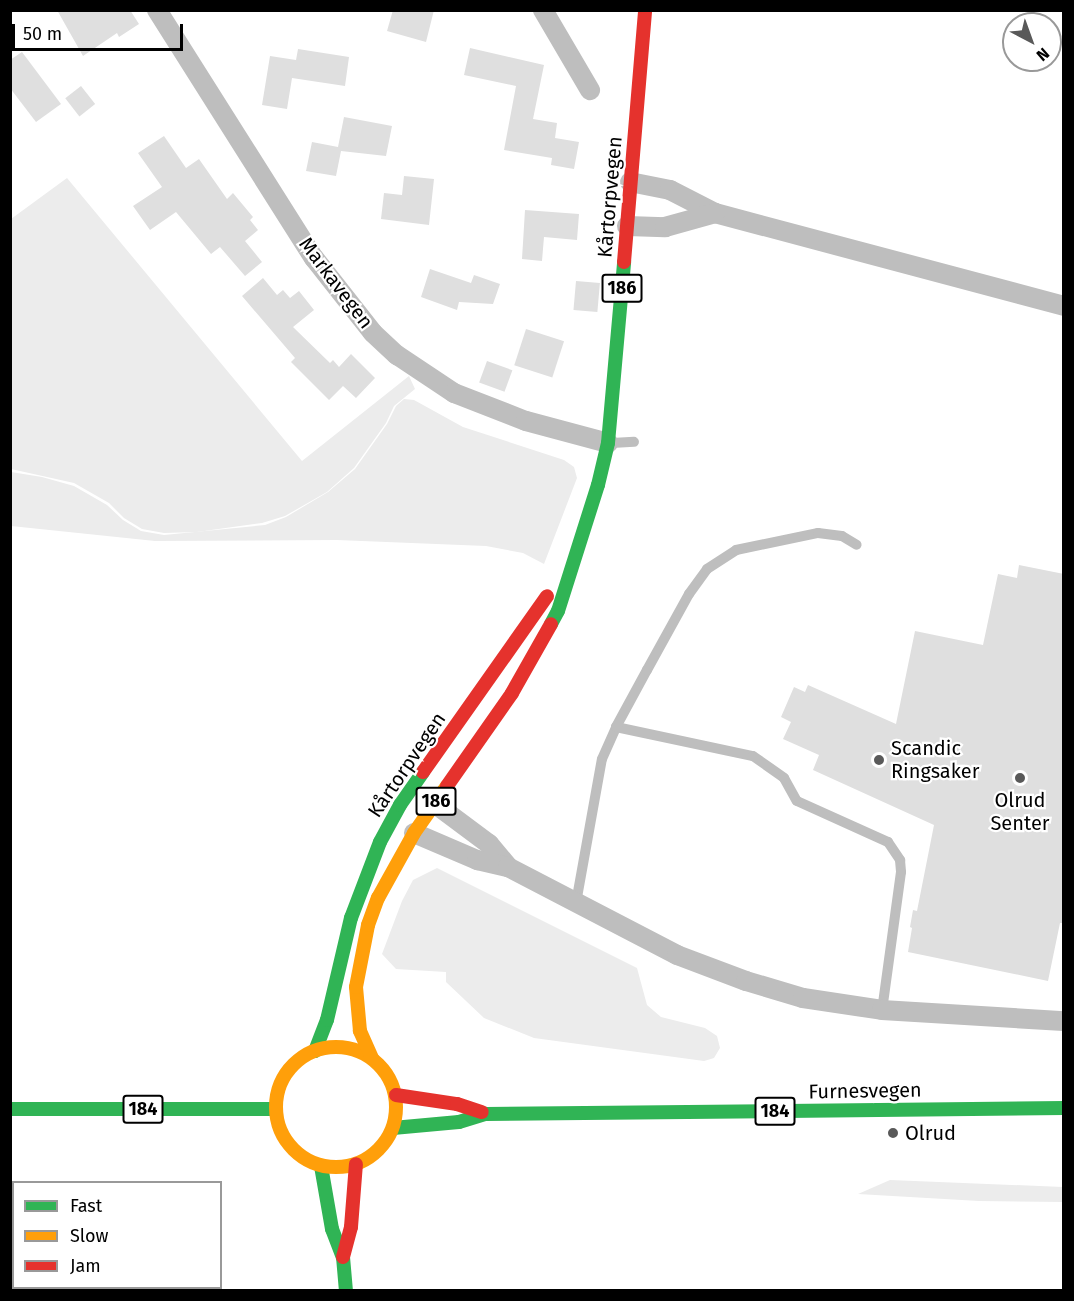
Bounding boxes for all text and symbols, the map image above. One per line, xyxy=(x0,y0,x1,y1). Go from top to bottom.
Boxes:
scale bar xyxy=(15,12,186,50)
north arrow xyxy=(1002,12,1062,72)
text: 50 m xyxy=(23,23,62,45)
text: N xyxy=(1033,44,1053,65)
street label: Kårtorpvegen xyxy=(593,135,627,259)
street label: Markavegen xyxy=(294,233,378,333)
road number: 186 xyxy=(601,273,643,303)
street label: Kårtorpvegen xyxy=(363,708,451,822)
place label: Scandic Ringsaker xyxy=(891,736,979,783)
marker: Scandic Ringsaker xyxy=(872,753,886,767)
marker: Olrud Senter xyxy=(1013,771,1027,785)
road number: 186 xyxy=(415,786,457,816)
place label: Olrud Senter xyxy=(990,788,1050,835)
street label: Furnesvegen xyxy=(808,1078,922,1104)
road number: 184 xyxy=(122,1094,164,1124)
road number: 184 xyxy=(754,1096,796,1126)
place label: Olrud xyxy=(905,1121,956,1145)
marker: Olrud xyxy=(886,1126,900,1140)
legend xyxy=(12,1181,222,1289)
text: Fast xyxy=(70,1195,102,1217)
text: Slow xyxy=(70,1225,108,1247)
text: Jam xyxy=(70,1255,101,1277)

